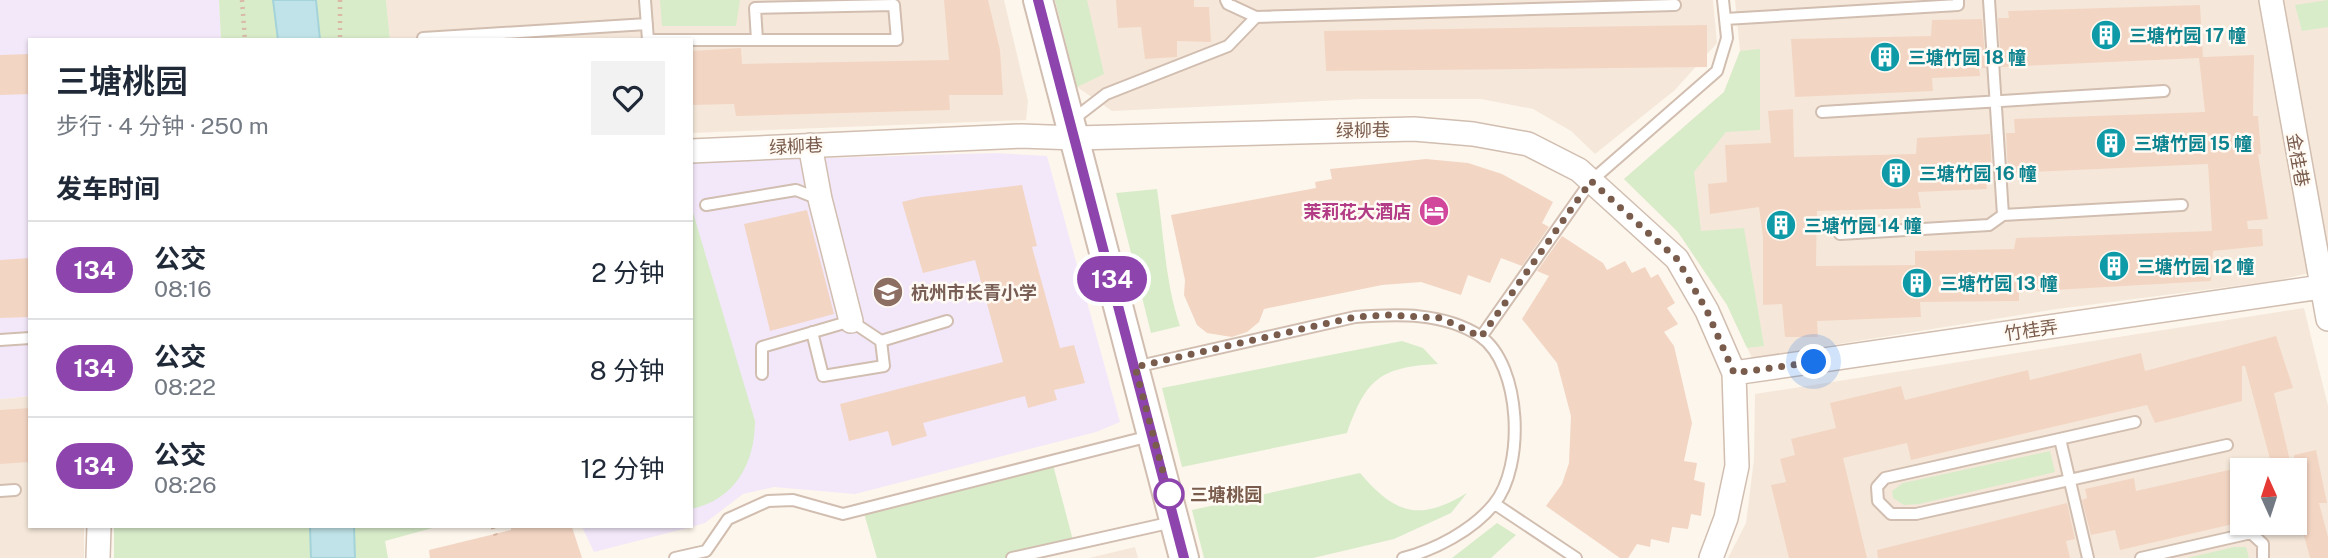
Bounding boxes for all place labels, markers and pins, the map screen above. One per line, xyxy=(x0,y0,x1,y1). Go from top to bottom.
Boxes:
building icon: 三塘竹园 17 幢 xyxy=(2089,18,2123,52)
place label: 三塘竹园 17 幢 xyxy=(2129,25,2246,46)
building icon: 三塘竹园 18 幢 xyxy=(1868,40,1902,74)
place label: 三塘竹园 18 幢 xyxy=(1908,47,2026,68)
building icon: 三塘竹园 15 幢 xyxy=(2094,126,2128,160)
place label: 三塘竹园 15 幢 xyxy=(2134,133,2252,154)
building icon: 三塘竹园 16 幢 xyxy=(1879,156,1913,190)
place label: 三塘竹园 16 幢 xyxy=(1919,163,2037,184)
hotel icon: 茉莉花大酒店 xyxy=(1417,194,1451,228)
place label: 茉莉花大酒店 xyxy=(1303,201,1411,222)
building icon: 三塘竹园 14 幢 xyxy=(1764,208,1798,242)
place label: 三塘竹园 14 幢 xyxy=(1804,215,1922,236)
building icon: 三塘竹园 12 幢 xyxy=(2097,249,2131,283)
place label: 三塘竹园 12 幢 xyxy=(2137,256,2254,277)
building icon: 三塘竹园 13 幢 xyxy=(1900,266,1934,300)
place label: 三塘竹园 13 幢 xyxy=(1940,273,2058,294)
school or university icon: 杭州市长青小学 xyxy=(871,275,905,309)
place label: 杭州市长青小学 xyxy=(911,282,1037,303)
marker: 三塘桃园 xyxy=(1154,479,1184,509)
place label: 三塘桃园 xyxy=(1190,484,1262,505)

